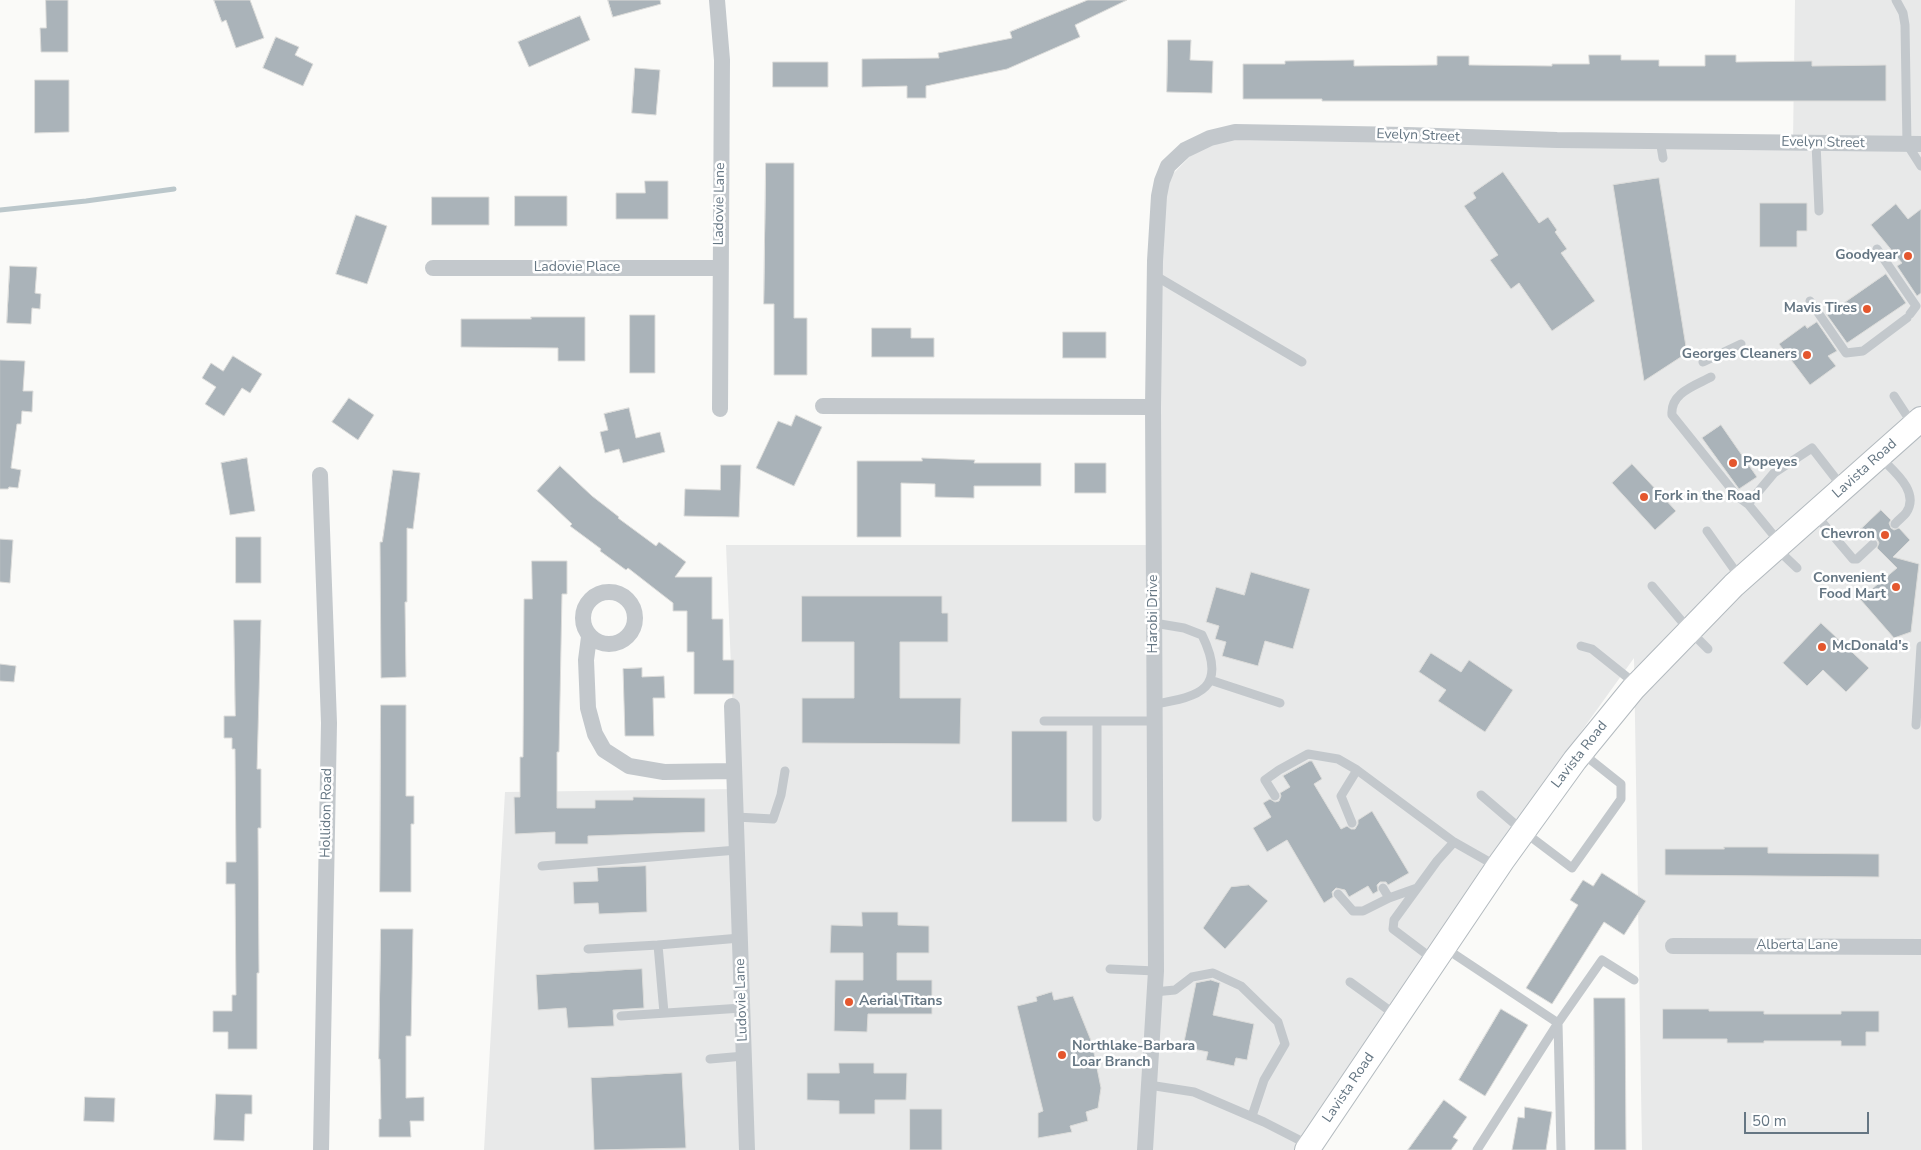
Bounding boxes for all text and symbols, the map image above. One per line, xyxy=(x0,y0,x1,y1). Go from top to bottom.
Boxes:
street label: Evelyn Street xyxy=(1376,126,1460,146)
street label: Evelyn Street xyxy=(1781,134,1865,152)
street label: Ladovie Lane xyxy=(711,162,729,246)
place label: Goodyear xyxy=(1835,248,1898,264)
marker: Goodyear xyxy=(1902,250,1914,262)
street label: Ladovie Place xyxy=(534,260,620,276)
place label: Mavis Tires xyxy=(1784,301,1857,317)
marker: Mavis Tires xyxy=(1861,303,1873,315)
place label: Georges Cleaners xyxy=(1682,347,1797,363)
marker: Georges Cleaners xyxy=(1801,349,1813,361)
street label: Lavista Road xyxy=(1829,436,1901,502)
place label: Popeyes xyxy=(1743,455,1797,471)
marker: Popeyes xyxy=(1727,457,1739,469)
place label: Fork in the Road xyxy=(1654,489,1760,505)
marker: Fork in the Road xyxy=(1638,491,1650,503)
place label: Chevron xyxy=(1821,527,1875,543)
marker: Chevron xyxy=(1879,529,1891,541)
place label: Convenient Food Mart xyxy=(1813,571,1886,604)
street label: Harobi Drive xyxy=(1146,575,1162,653)
marker: Convenient Food Mart xyxy=(1890,581,1902,593)
place label: McDonald's xyxy=(1832,639,1908,655)
marker: McDonald's xyxy=(1816,641,1828,653)
street label: Lavista Road xyxy=(1549,718,1611,792)
street label: Hollidon Road xyxy=(318,768,336,858)
street label: Alberta Lane xyxy=(1756,938,1838,954)
street label: Ludovie Lane xyxy=(732,958,752,1042)
place label: Aerial Titans xyxy=(859,994,942,1010)
marker: Aerial Titans xyxy=(843,996,855,1008)
place label: Northlake-Barbara Loar Branch xyxy=(1072,1039,1195,1072)
marker: Northlake-Barbara Loar Branch xyxy=(1056,1049,1068,1061)
street label: Lavista Road xyxy=(1320,1050,1378,1126)
scale bar xyxy=(1746,1102,1871,1134)
text: 50 m xyxy=(1752,1111,1787,1131)

